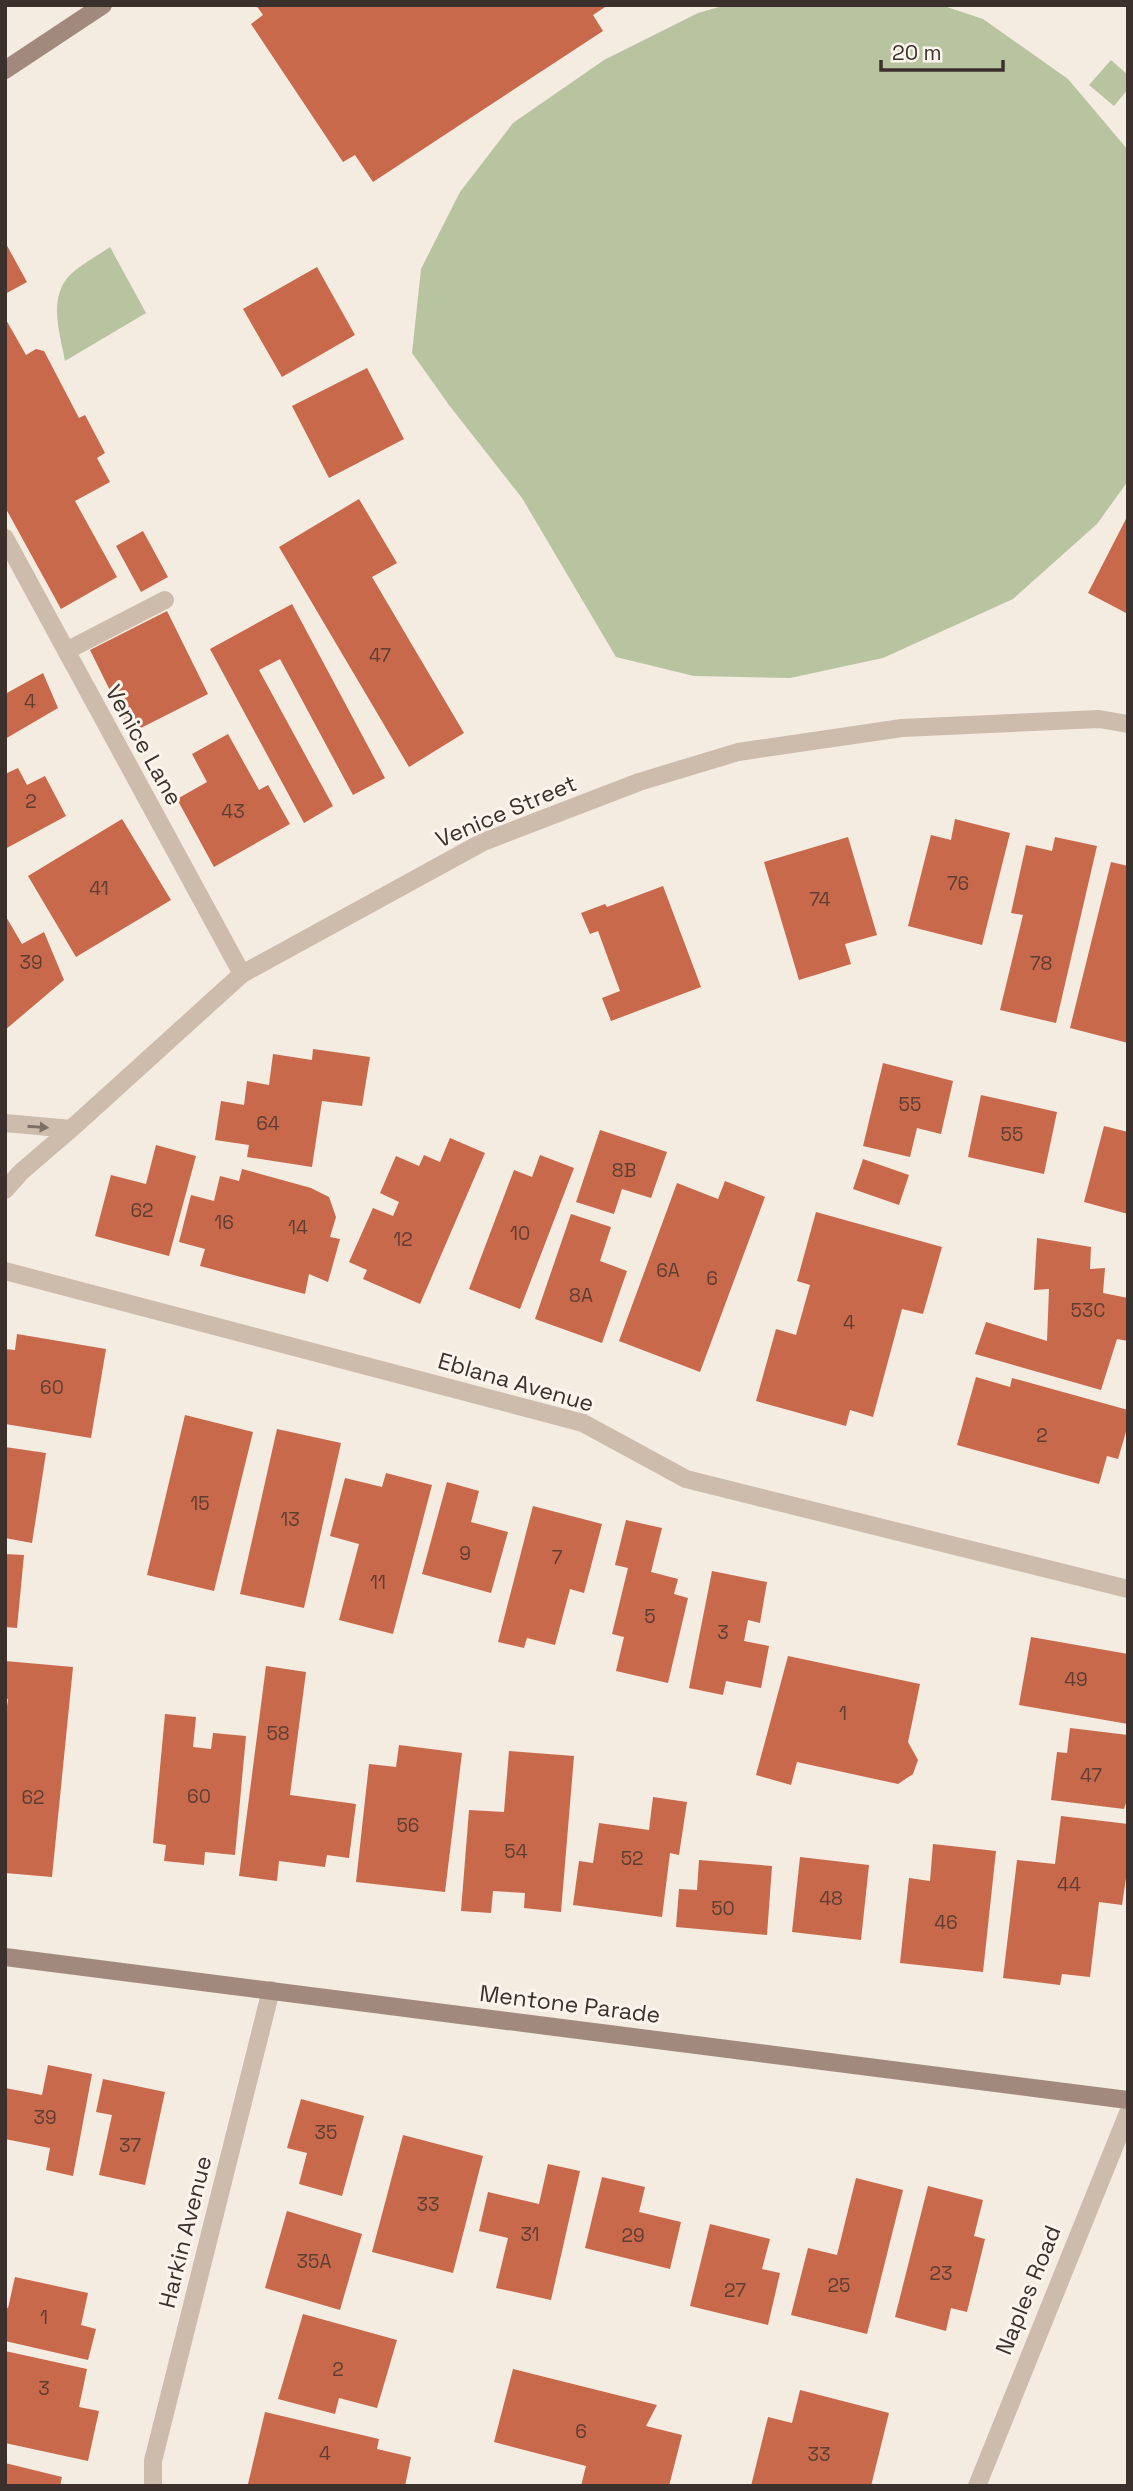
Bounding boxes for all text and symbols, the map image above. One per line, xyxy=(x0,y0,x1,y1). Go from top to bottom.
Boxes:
scale bar xyxy=(881,28,1004,72)
text: 20 m xyxy=(892,39,942,66)
house number: 47 xyxy=(369,643,391,668)
street label: Venice Lane xyxy=(99,679,189,811)
house number: 4 xyxy=(24,689,36,714)
street label: Venice Street xyxy=(431,768,581,854)
house number: 2 xyxy=(25,789,37,814)
house number: 43 xyxy=(221,799,245,824)
house number: 76 xyxy=(947,871,969,896)
house number: 41 xyxy=(89,876,109,901)
house number: 74 xyxy=(809,887,831,912)
house number: 39 xyxy=(19,950,43,975)
house number: 78 xyxy=(1030,951,1052,976)
house number: 55 xyxy=(899,1092,921,1117)
house number: 64 xyxy=(256,1111,280,1136)
one-way arrow xyxy=(27,1122,49,1133)
house number: 55 xyxy=(1001,1122,1023,1147)
house number: 8B xyxy=(612,1158,636,1183)
house number: 62 xyxy=(130,1198,154,1223)
house number: 16 xyxy=(214,1210,234,1235)
house number: 14 xyxy=(288,1215,308,1240)
house number: 10 xyxy=(510,1221,530,1246)
house number: 12 xyxy=(393,1227,413,1252)
house number: 6A xyxy=(656,1258,680,1283)
house number: 6 xyxy=(706,1266,718,1291)
house number: 8A xyxy=(569,1283,593,1308)
house number: 53C xyxy=(1070,1298,1106,1323)
house number: 4 xyxy=(843,1310,855,1335)
street label: Eblana Avenue xyxy=(435,1345,597,1419)
house number: 60 xyxy=(40,1375,64,1400)
house number: 2 xyxy=(1036,1423,1048,1448)
house number: 15 xyxy=(190,1491,210,1516)
house number: 13 xyxy=(280,1507,300,1532)
house number: 9 xyxy=(459,1541,471,1566)
house number: 7 xyxy=(552,1545,563,1570)
house number: 11 xyxy=(370,1570,386,1595)
house number: 5 xyxy=(644,1604,656,1629)
house number: 3 xyxy=(717,1620,729,1645)
house number: 49 xyxy=(1064,1667,1088,1692)
house number: 1 xyxy=(839,1701,847,1726)
house number: 58 xyxy=(266,1721,290,1746)
house number: 47 xyxy=(1080,1763,1102,1788)
house number: 60 xyxy=(187,1784,211,1809)
house number: 62 xyxy=(21,1785,45,1810)
house number: 56 xyxy=(396,1813,420,1838)
house number: 54 xyxy=(504,1839,528,1864)
house number: 52 xyxy=(621,1846,643,1871)
house number: 44 xyxy=(1057,1872,1081,1897)
house number: 48 xyxy=(819,1886,843,1911)
house number: 50 xyxy=(711,1896,735,1921)
house number: 46 xyxy=(934,1910,958,1935)
street label: Mentone Parade xyxy=(478,1978,662,2030)
house number: 39 xyxy=(33,2105,57,2130)
house number: 35 xyxy=(315,2120,337,2145)
house number: 37 xyxy=(119,2133,141,2158)
street label: Harkin Avenue xyxy=(152,2153,218,2311)
house number: 33 xyxy=(417,2192,439,2217)
street label: Naples Road xyxy=(988,2221,1068,2359)
house number: 31 xyxy=(520,2222,540,2247)
house number: 29 xyxy=(621,2223,645,2248)
house number: 35A xyxy=(297,2249,331,2274)
house number: 23 xyxy=(930,2261,952,2286)
house number: 25 xyxy=(828,2273,850,2298)
house number: 27 xyxy=(724,2278,746,2303)
house number: 1 xyxy=(40,2305,48,2330)
house number: 2 xyxy=(332,2357,344,2382)
house number: 3 xyxy=(38,2376,50,2401)
house number: 6 xyxy=(575,2419,587,2444)
house number: 4 xyxy=(319,2441,331,2466)
house number: 33 xyxy=(808,2442,830,2467)

